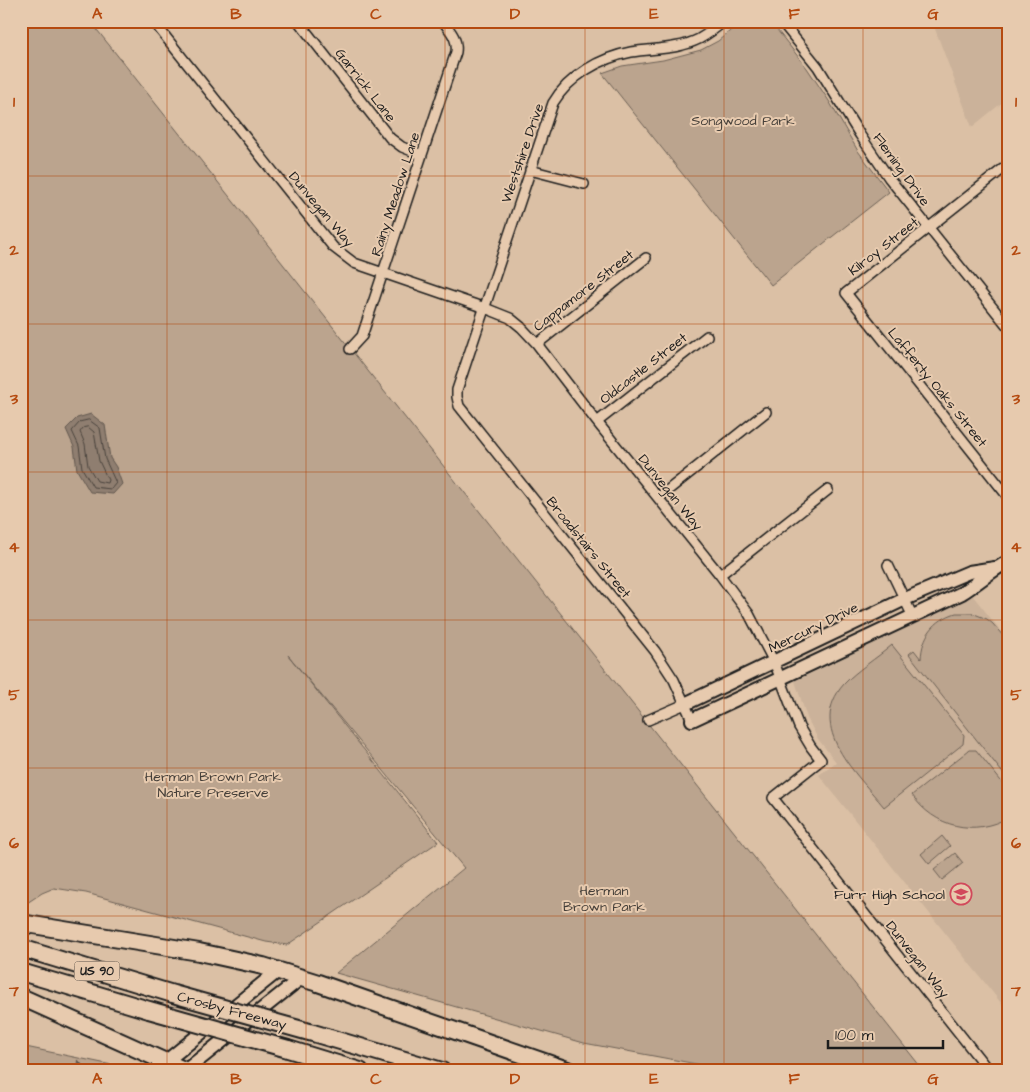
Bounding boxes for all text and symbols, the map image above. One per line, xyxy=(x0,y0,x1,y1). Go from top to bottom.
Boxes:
text: A xyxy=(92,3,103,25)
text: B xyxy=(230,3,242,25)
text: C xyxy=(370,3,382,25)
text: D xyxy=(510,3,521,25)
text: E xyxy=(649,3,659,25)
text: F xyxy=(788,3,800,25)
text: G xyxy=(927,3,939,25)
street label: Garrick Lane xyxy=(330,44,401,127)
text: 1 xyxy=(13,91,16,113)
text: 1 xyxy=(1015,91,1018,113)
street label: Westshire Drive xyxy=(497,100,549,206)
park label: Songwood Park xyxy=(691,111,795,131)
street label: Rainy Meadow Lane xyxy=(366,129,426,259)
street label: Fleming Drive xyxy=(868,129,935,211)
street label: Dunvegan Way xyxy=(284,168,359,252)
street label: Kilroy Street xyxy=(844,213,923,281)
text: 2 xyxy=(8,239,19,261)
text: 2 xyxy=(1010,239,1021,261)
street label: Cappamore Street xyxy=(529,245,638,336)
street label: Lafferty Oaks Street xyxy=(883,324,992,452)
street label: Oldcastle Street xyxy=(596,328,692,409)
text: 3 xyxy=(9,388,19,410)
text: 3 xyxy=(1011,388,1021,410)
street label: Dunvegan Way xyxy=(633,450,707,535)
street label: Broadstairs Street xyxy=(541,493,636,603)
text: 4 xyxy=(9,536,20,558)
text: 4 xyxy=(1011,536,1022,558)
street label: Mercury Drive xyxy=(765,597,862,658)
text: 5 xyxy=(8,684,20,706)
text: 5 xyxy=(1010,684,1022,706)
park label: Herman Brown Park Nature Preserve xyxy=(145,767,282,803)
text: 6 xyxy=(9,832,19,854)
text: 6 xyxy=(1011,832,1021,854)
park label: Herman Brown Park xyxy=(563,881,645,917)
school or university icon: Furr High School xyxy=(949,882,973,906)
place label: Furr High School xyxy=(834,885,945,905)
street label: Dunvegan Way xyxy=(881,917,954,1003)
road number: US 90 xyxy=(74,961,120,980)
text: 7 xyxy=(8,980,19,1002)
text: 7 xyxy=(1010,980,1021,1002)
street label: Crosby Freeway xyxy=(175,987,289,1035)
scale bar xyxy=(828,1017,942,1049)
text: 100 m xyxy=(835,1025,874,1046)
text: A xyxy=(92,1068,103,1090)
text: B xyxy=(230,1068,242,1090)
text: C xyxy=(370,1068,382,1090)
text: D xyxy=(510,1068,521,1090)
text: E xyxy=(649,1068,659,1090)
text: F xyxy=(788,1068,800,1090)
text: G xyxy=(927,1068,939,1090)

